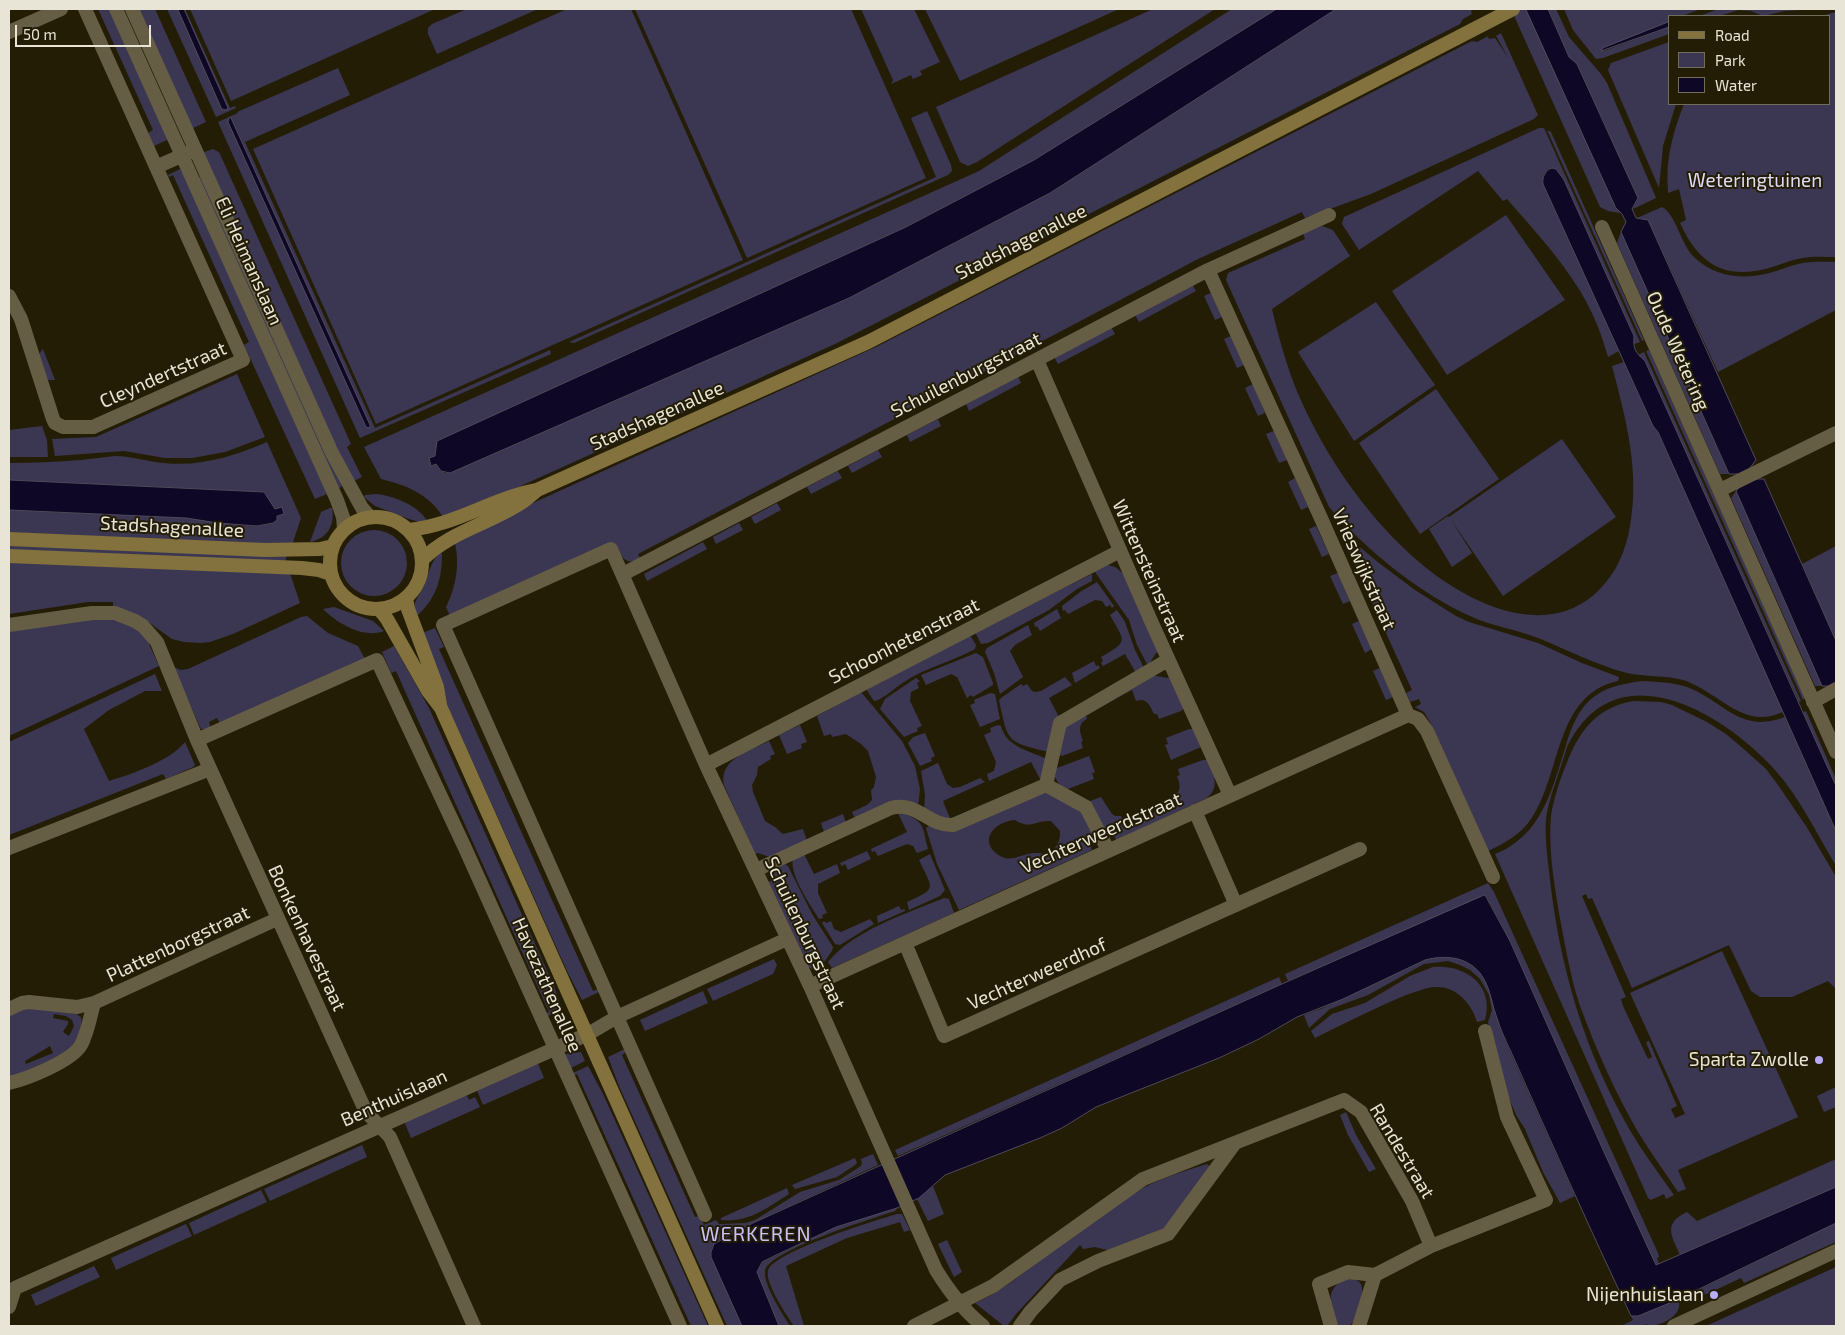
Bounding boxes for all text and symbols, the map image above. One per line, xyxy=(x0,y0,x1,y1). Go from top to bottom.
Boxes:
scale bar xyxy=(18,15,154,47)
legend xyxy=(1668,15,1830,105)
text: 50 m xyxy=(23,25,57,43)
text: Road xyxy=(1715,26,1750,44)
text: Park xyxy=(1715,51,1746,69)
text: Water xyxy=(1715,76,1757,94)
park label: Weteringtuinen xyxy=(1688,170,1822,192)
street label: Eli Heimanslaan xyxy=(210,193,288,329)
street label: Stadshagenallee xyxy=(952,199,1090,285)
street label: Oude Wetering xyxy=(1642,288,1714,414)
street label: Schuilenburgstraat xyxy=(887,327,1045,423)
street label: Cleyndertstraat xyxy=(96,337,230,413)
street label: Stadshagenallee xyxy=(587,376,727,456)
street label: Wittensteinstraat xyxy=(1107,496,1191,646)
street label: Vrieswijkstraat xyxy=(1327,505,1401,633)
street label: Stadshagenallee xyxy=(99,512,245,542)
street label: Schoonhetenstraat xyxy=(825,593,983,689)
street label: Vechterweerdstraat xyxy=(1017,787,1185,879)
street label: Schuilenburgstraat xyxy=(760,853,850,1013)
street label: Bonkenhavestraat xyxy=(263,861,351,1015)
street label: Plattenborgstraat xyxy=(103,901,253,987)
street label: Havezathenallee xyxy=(507,914,587,1056)
street label: Vechterweerdhof xyxy=(964,933,1110,1015)
place label: Sparta Zwolle xyxy=(1689,1049,1809,1071)
marker: Sparta Zwolle xyxy=(1813,1054,1825,1066)
street label: Benthuislaan xyxy=(337,1064,451,1132)
street label: Randestraat xyxy=(1365,1099,1439,1203)
district label: WERKEREN xyxy=(699,1222,813,1246)
place label: Nijenhuislaan xyxy=(1586,1284,1704,1306)
marker: Nijenhuislaan xyxy=(1708,1289,1720,1301)

